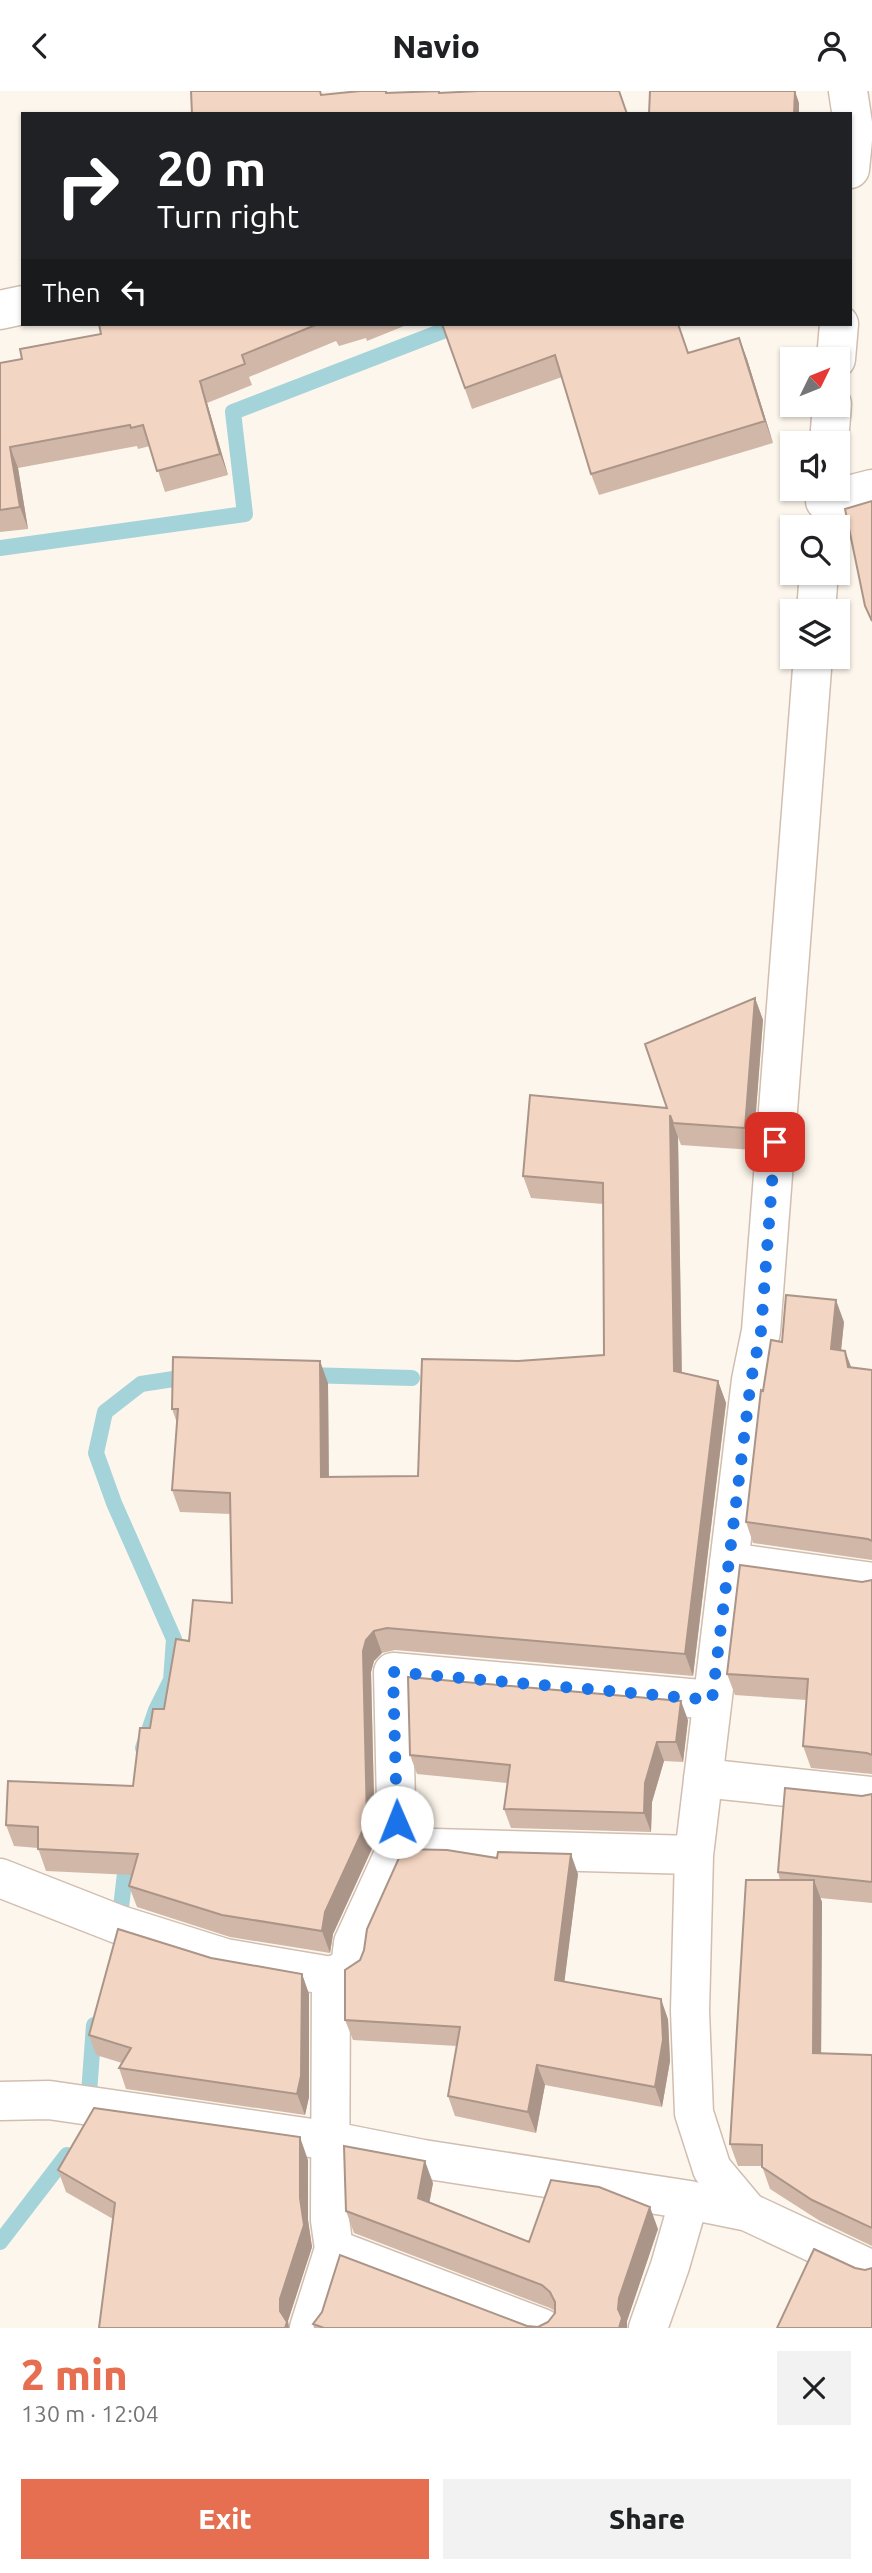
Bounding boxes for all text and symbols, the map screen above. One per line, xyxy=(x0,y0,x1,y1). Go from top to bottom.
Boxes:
icon: back xyxy=(21,27,59,65)
icon: person xyxy=(813,27,851,65)
text: Navio xyxy=(392,28,480,64)
icon: right xyxy=(42,140,133,231)
text: 20 m xyxy=(157,140,266,195)
text: Turn right xyxy=(157,198,299,234)
icon: left xyxy=(115,273,153,311)
text: Then xyxy=(42,278,101,307)
north arrow xyxy=(780,347,850,417)
map controls xyxy=(780,347,850,669)
button: sound xyxy=(780,431,850,501)
button: search xyxy=(780,515,850,585)
button: layers xyxy=(780,599,850,669)
pin xyxy=(745,1112,805,1172)
icon: arrive xyxy=(756,1123,794,1161)
position arrow xyxy=(360,1785,434,1859)
text: 2 min xyxy=(21,2351,128,2398)
button: close xyxy=(777,2351,851,2425)
text: 130 m · 12:04 xyxy=(21,2401,159,2426)
button: Exit xyxy=(21,2479,429,2559)
button: Share xyxy=(443,2479,851,2559)

